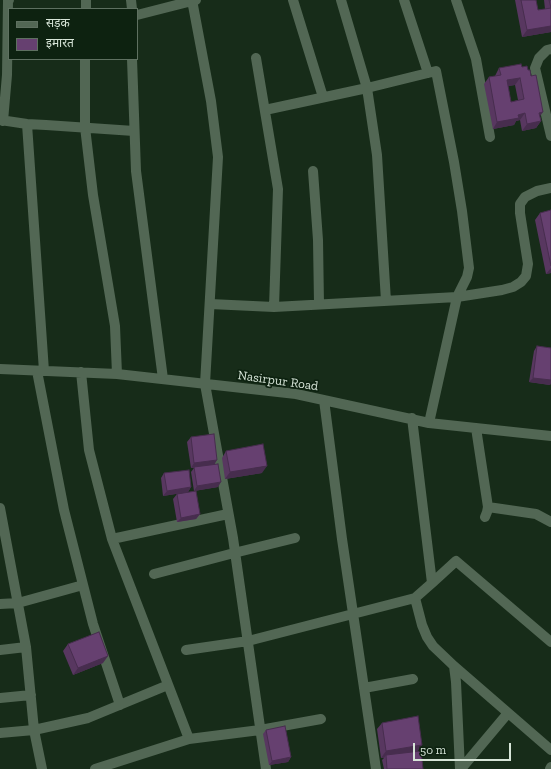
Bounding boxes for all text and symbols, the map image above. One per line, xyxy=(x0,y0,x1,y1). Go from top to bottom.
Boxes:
legend xyxy=(8,8,138,60)
text: सड़क xyxy=(46,16,70,30)
text: इमारत xyxy=(46,36,74,50)
street label: Nasirpur Road xyxy=(237,368,319,394)
scale bar xyxy=(415,735,513,761)
text: 50 m xyxy=(420,743,446,757)

